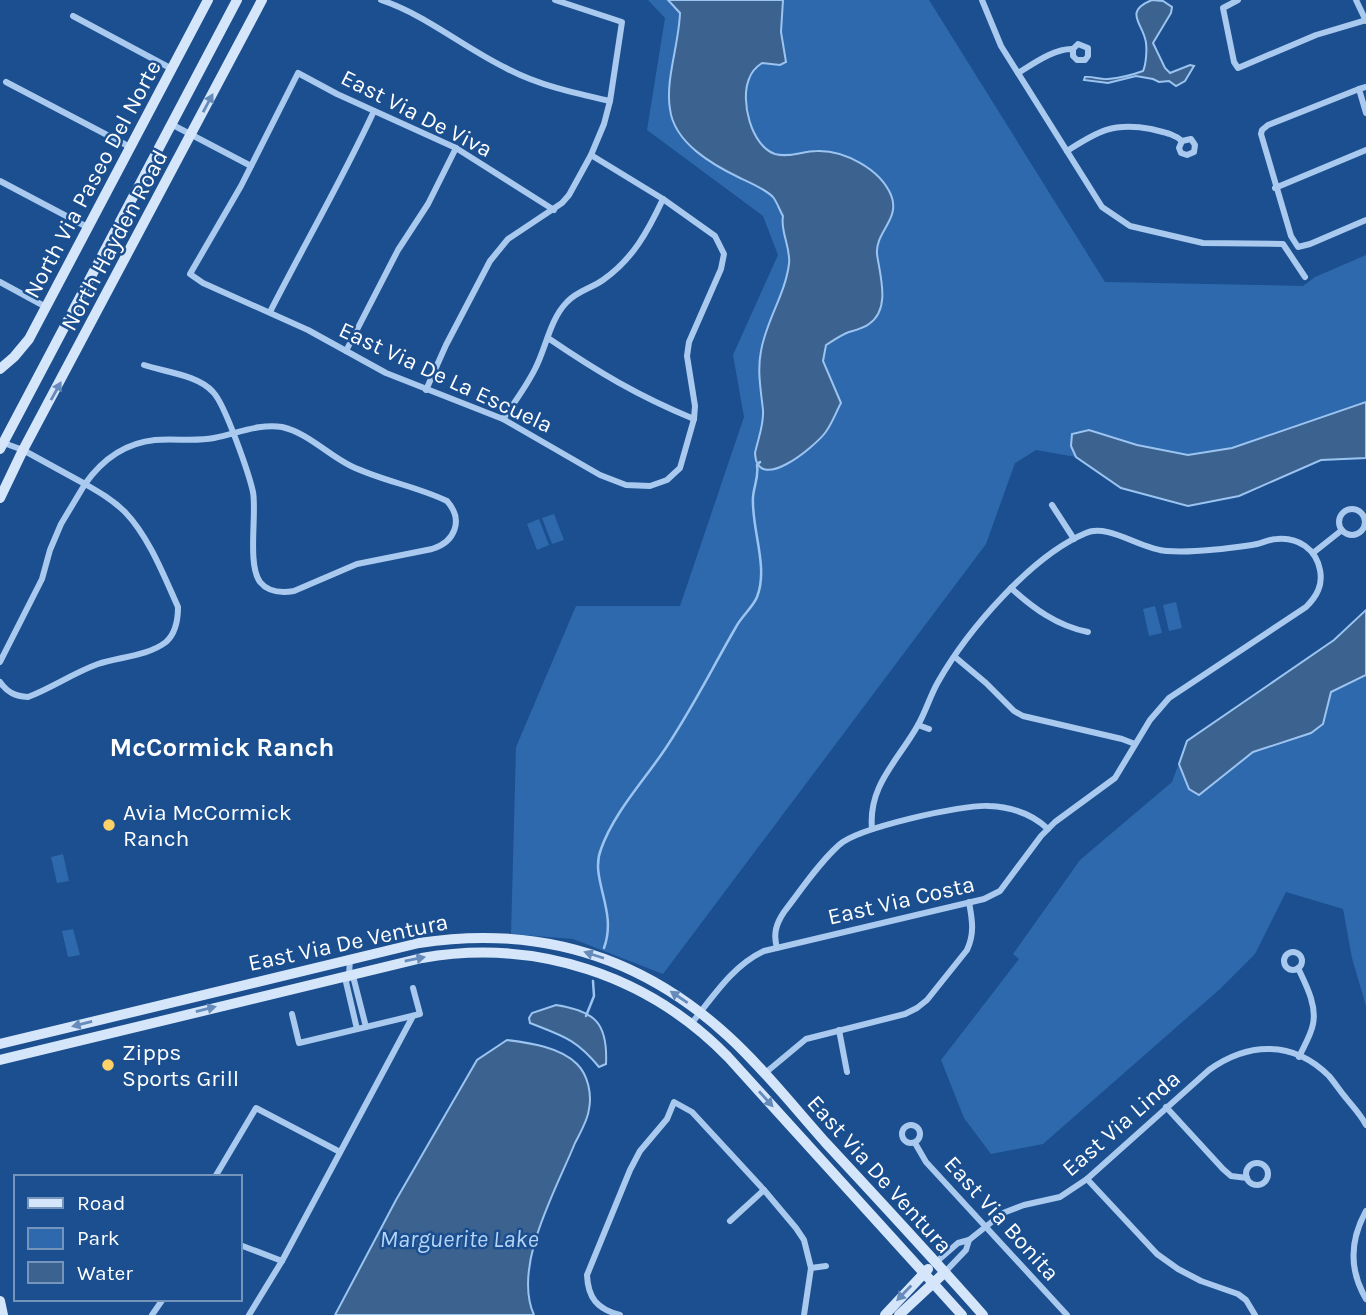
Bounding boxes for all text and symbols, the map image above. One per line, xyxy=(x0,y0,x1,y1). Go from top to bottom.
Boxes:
street label: North Via Paseo Del Norte xyxy=(18,56,167,303)
street label: East Via De Viva xyxy=(337,64,497,163)
one-way arrow xyxy=(202,93,214,113)
street label: North Hayden Road xyxy=(55,145,174,335)
street label: East Via De La Escuela xyxy=(335,316,557,439)
one-way arrow xyxy=(50,381,62,400)
district label: McCormick Ranch xyxy=(110,732,334,763)
place label: Avia McCormick Ranch xyxy=(123,799,292,852)
marker: Avia McCormick Ranch xyxy=(101,817,117,833)
street label: East Via Costa xyxy=(825,870,977,930)
street label: East Via De Ventura xyxy=(246,908,450,977)
one-way arrow xyxy=(584,949,605,960)
one-way arrow xyxy=(404,953,426,964)
one-way arrow xyxy=(670,990,688,1004)
one-way arrow xyxy=(195,1003,217,1014)
one-way arrow xyxy=(71,1019,93,1030)
place label: Zipps Sports Grill xyxy=(122,1039,239,1092)
marker: Zipps Sports Grill xyxy=(100,1057,116,1073)
street label: East Via Linda xyxy=(1057,1065,1186,1182)
one-way arrow xyxy=(758,1090,774,1108)
street label: East Via De Ventura xyxy=(801,1090,958,1259)
street label: East Via Bonita xyxy=(939,1150,1065,1286)
legend xyxy=(14,1175,242,1301)
text: Road xyxy=(77,1191,125,1215)
water label: Marguerite Lake xyxy=(379,1225,539,1253)
text: Park xyxy=(77,1226,120,1250)
text: Water xyxy=(77,1261,133,1285)
one-way arrow xyxy=(897,1284,913,1301)

